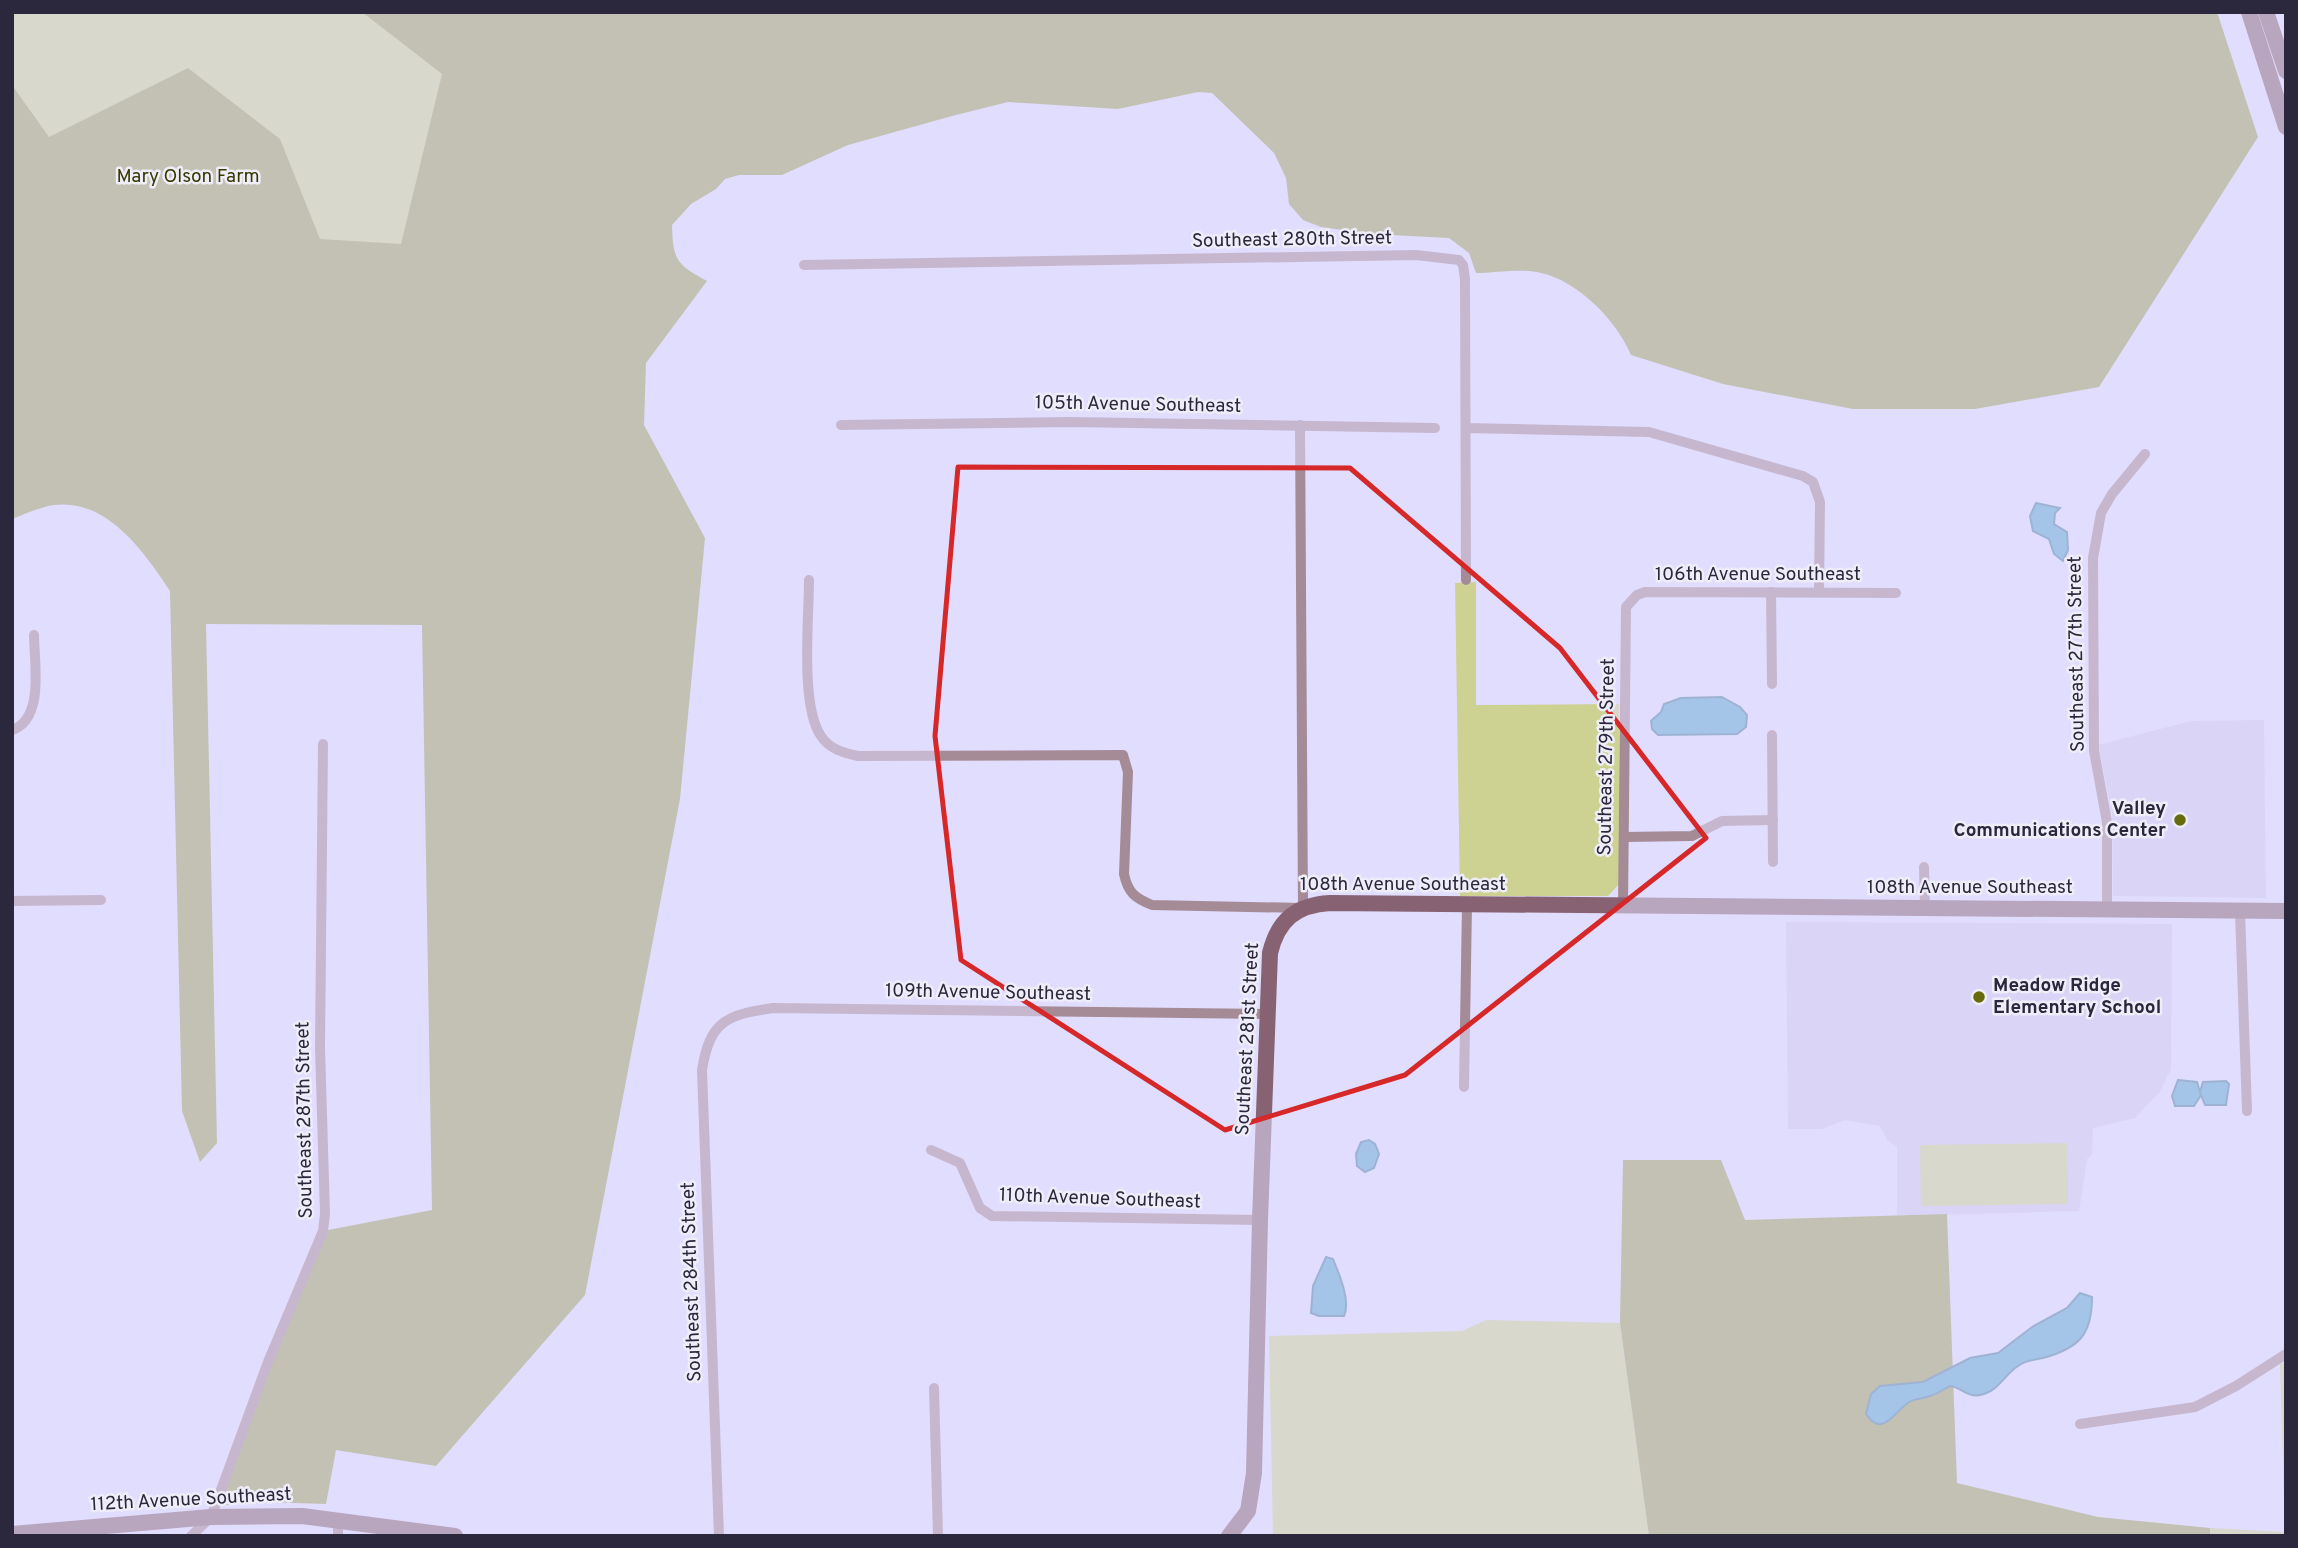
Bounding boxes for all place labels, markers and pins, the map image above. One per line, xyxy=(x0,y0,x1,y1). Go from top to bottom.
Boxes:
place label: Valley Communications Center xyxy=(1954,797,2166,843)
marker: Valley Communications Center xyxy=(2172,812,2188,828)
place label: Meadow Ridge Elementary School xyxy=(1993,974,2161,1020)
marker: Meadow Ridge Elementary School xyxy=(1971,989,1987,1005)

